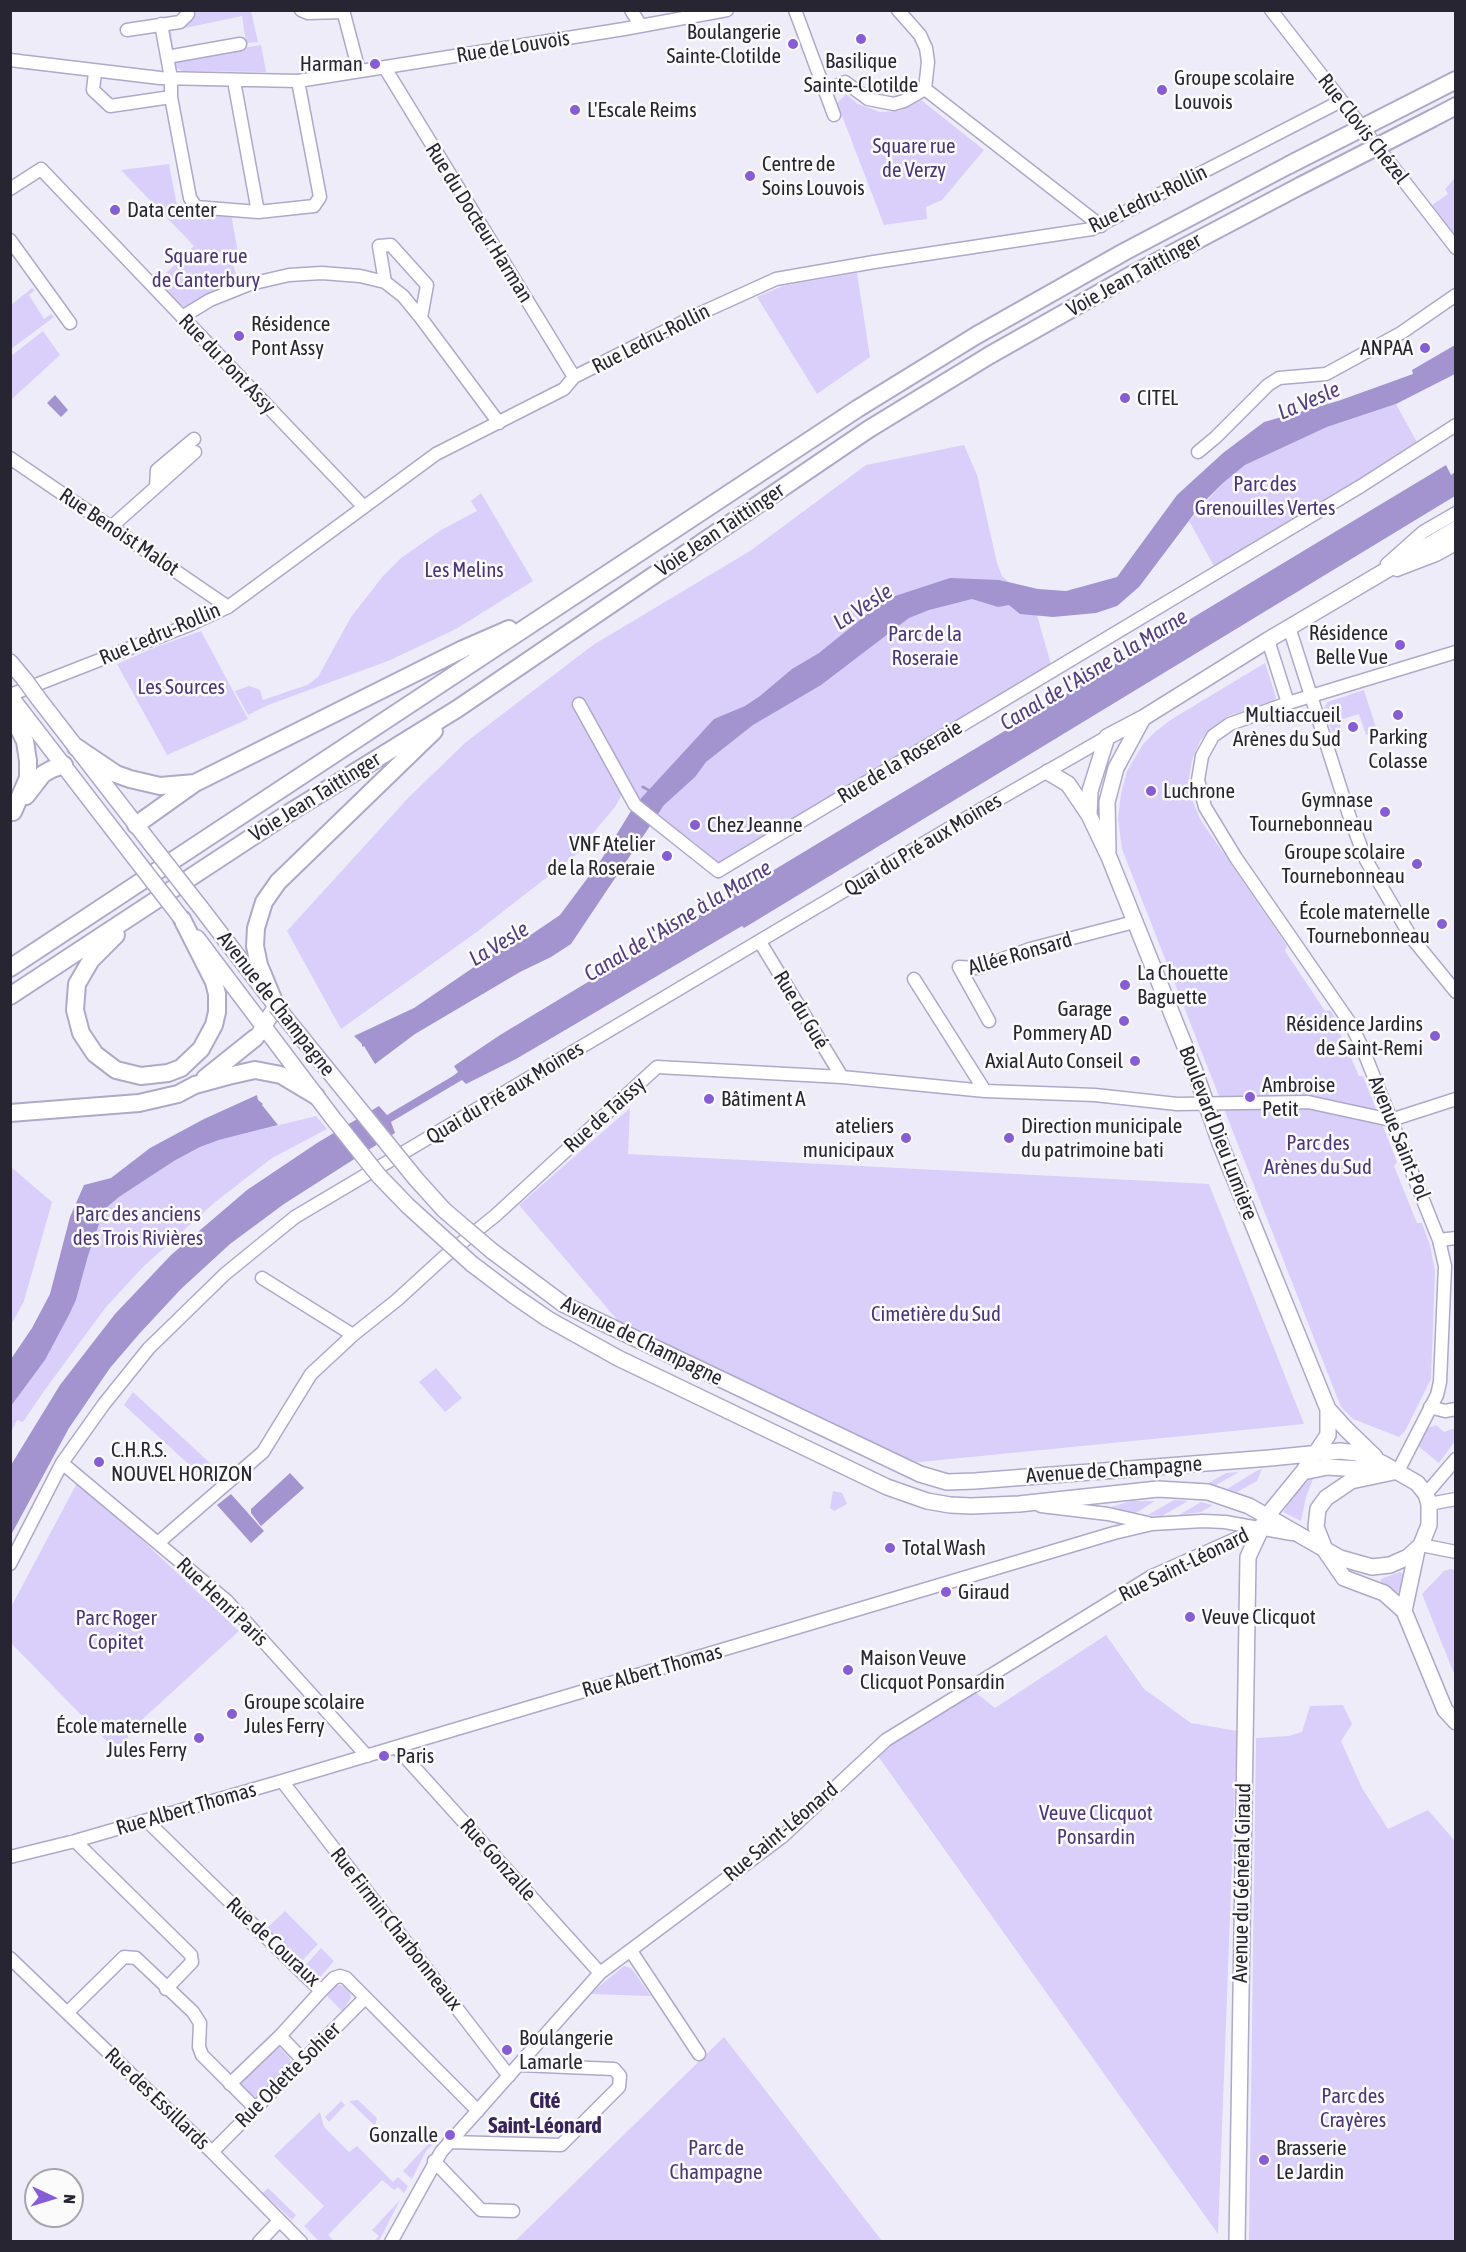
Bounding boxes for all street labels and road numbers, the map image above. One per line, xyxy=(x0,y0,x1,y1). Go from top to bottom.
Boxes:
street label: Rue de Louvois xyxy=(455,26,571,68)
street label: Rue Clovis Chézel xyxy=(1312,69,1414,189)
street label: Rue du Docteur Harman xyxy=(420,139,538,307)
street label: Rue Ledru-Rollin xyxy=(1085,159,1211,239)
street label: Voie Jean Taittinger xyxy=(1062,228,1206,322)
street label: Rue Ledru-Rollin xyxy=(588,299,714,379)
street label: Rue du Pont Assy xyxy=(173,309,281,419)
street label: Voie Jean Taittinger xyxy=(651,478,789,582)
street label: Rue Benoist Malot xyxy=(54,483,184,581)
street label: Rue Ledru-Rollin xyxy=(96,597,224,671)
street label: Rue de la Roseraie xyxy=(833,715,967,809)
street label: Voie Jean Taittinger xyxy=(245,747,385,847)
street label: Quai du Pré aux Moines xyxy=(840,788,1006,902)
street label: Avenue de Champagne xyxy=(212,927,340,1081)
street label: Allée Ronsard xyxy=(965,927,1075,981)
street label: Rue du Gué xyxy=(768,966,834,1054)
street label: Quai du Pré aux Moines xyxy=(422,1036,588,1150)
street label: Boulevard Dieu Lumière xyxy=(1173,1042,1263,1224)
street label: Rue de Taissy xyxy=(559,1072,651,1158)
street label: Avenue Saint-Pol xyxy=(1363,1072,1435,1204)
street label: Avenue de Champagne xyxy=(557,1291,727,1391)
street label: Avenue de Champagne xyxy=(1025,1451,1203,1489)
street label: Rue Saint-Léonard xyxy=(1115,1523,1253,1607)
street label: Rue Henri Paris xyxy=(171,1552,273,1652)
street label: Rue Albert Thomas xyxy=(579,1639,725,1703)
street label: Rue Albert Thomas xyxy=(113,1777,259,1841)
street label: Rue Saint-Léonard xyxy=(719,1777,843,1887)
street label: Avenue du Général Giraud xyxy=(1228,1783,1256,1983)
street label: Rue Gonzalle xyxy=(455,1814,541,1906)
street label: Rue Firmin Charbonneaux xyxy=(325,1843,467,2015)
street label: Rue de Couraux xyxy=(221,1892,325,1992)
street label: Rue Odette Sohier xyxy=(230,2017,346,2133)
street label: Rue des Essillards xyxy=(99,2043,215,2155)

